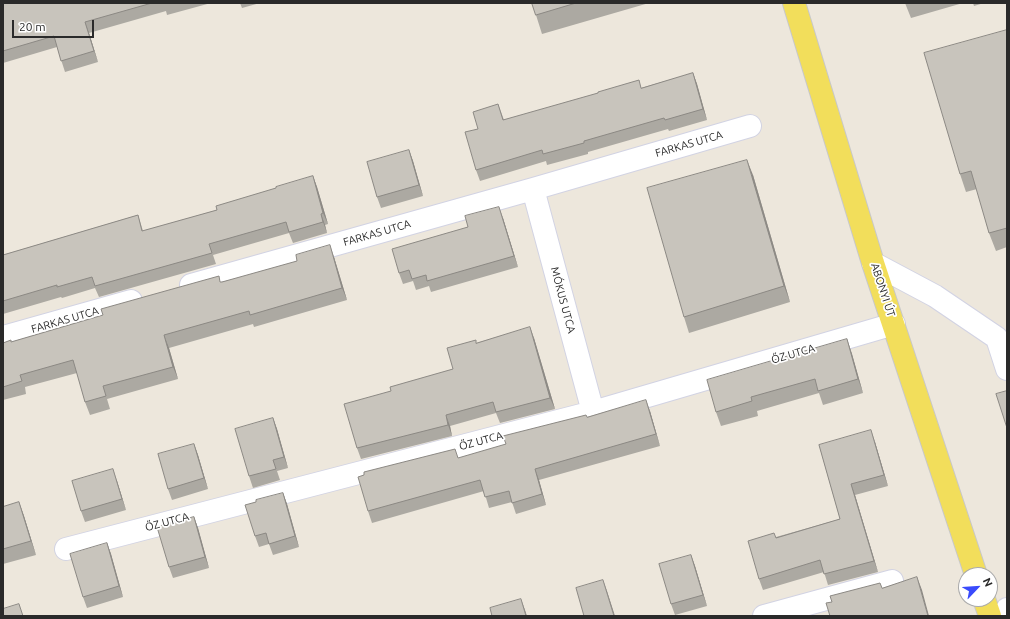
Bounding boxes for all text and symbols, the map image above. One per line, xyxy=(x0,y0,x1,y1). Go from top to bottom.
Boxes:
scale bar xyxy=(14,12,96,38)
text: 20 m xyxy=(19,20,46,33)
street label: FARKAS UTCA xyxy=(654,128,724,160)
street label: FARKAS UTCA xyxy=(342,217,412,249)
street label: ABONYI ÚT xyxy=(868,261,898,319)
street label: MÓKUS UTCA xyxy=(548,265,578,335)
street label: FARKAS UTCA xyxy=(30,304,100,336)
street label: ŐZ UTCA xyxy=(770,341,816,367)
street label: ŐZ UTCA xyxy=(458,429,504,453)
street label: ŐZ UTCA xyxy=(144,510,190,534)
north arrow xyxy=(958,567,998,607)
text: N xyxy=(981,576,995,589)

